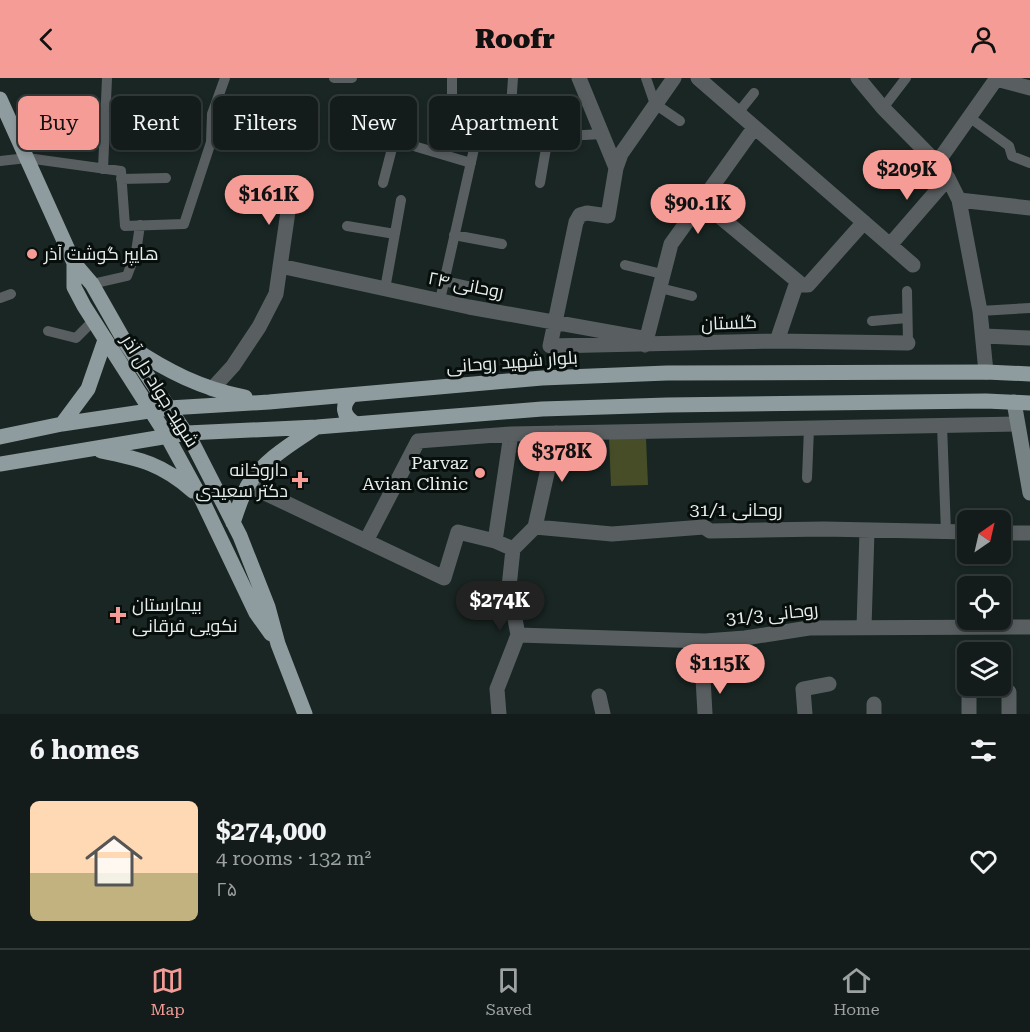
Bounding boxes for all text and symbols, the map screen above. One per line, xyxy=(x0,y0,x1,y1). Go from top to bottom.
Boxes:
icon: back xyxy=(30,23,63,56)
text: Roofr xyxy=(475,23,555,55)
icon: person xyxy=(967,23,1000,56)
chip: Buy xyxy=(18,96,99,150)
chip: Rent xyxy=(111,96,201,150)
chip: Filters xyxy=(213,96,318,150)
chip: New xyxy=(330,96,417,150)
chip: Apartment xyxy=(429,96,580,150)
pin: $209K xyxy=(865,150,949,201)
text: $209K xyxy=(877,157,937,181)
pin: $161K xyxy=(227,175,311,226)
text: $161K xyxy=(239,182,299,206)
pin: $90.1K xyxy=(649,184,747,235)
text: $90.1K xyxy=(665,191,731,215)
place label: هایپر گوشت آذر xyxy=(43,243,159,266)
marker: هایپر گوشت آذر xyxy=(25,247,39,261)
street label: روحانی ۲۴ xyxy=(426,267,506,303)
street label: گلستان xyxy=(701,311,757,335)
street label: شهید جواد دل آذر xyxy=(116,330,203,451)
street label: بلوار شهید روحانی xyxy=(446,346,578,378)
pin: $378K xyxy=(520,432,604,483)
text: $378K xyxy=(532,439,592,463)
place label: Parvaz Avian Clinic xyxy=(362,452,469,494)
place label: داروخانه دکتر سعیدی xyxy=(195,459,288,502)
marker: Parvaz Avian Clinic xyxy=(473,466,487,480)
marker: داروخانه دکتر سعیدی xyxy=(293,473,307,487)
street label: روحانی 31/1 xyxy=(690,499,782,521)
north arrow xyxy=(957,510,1011,564)
map controls xyxy=(957,510,1011,696)
button: locate xyxy=(957,576,1011,630)
pin: $274K xyxy=(458,581,542,632)
text: $274K xyxy=(470,588,530,612)
place label: بیمارستان نکویی فرقانی xyxy=(132,594,238,637)
street label: روحانی 31/3 xyxy=(725,598,819,630)
marker: بیمارستان نکویی فرقانی xyxy=(109,606,127,624)
button: layers xyxy=(957,642,1011,696)
pin: $115K xyxy=(678,644,762,695)
text: $115K xyxy=(690,651,750,675)
icon: filters xyxy=(967,734,1000,767)
text: 6 homes xyxy=(30,735,139,765)
text: $274,000 xyxy=(216,816,326,846)
icon: home xyxy=(78,825,150,897)
icon: heart xyxy=(967,845,1000,878)
text: 4 rooms · 132 m² xyxy=(216,846,371,870)
text: ۲۵ xyxy=(216,877,237,901)
tab: Map xyxy=(151,964,185,1019)
tab: Saved xyxy=(486,964,532,1019)
tab: Home xyxy=(833,964,880,1019)

